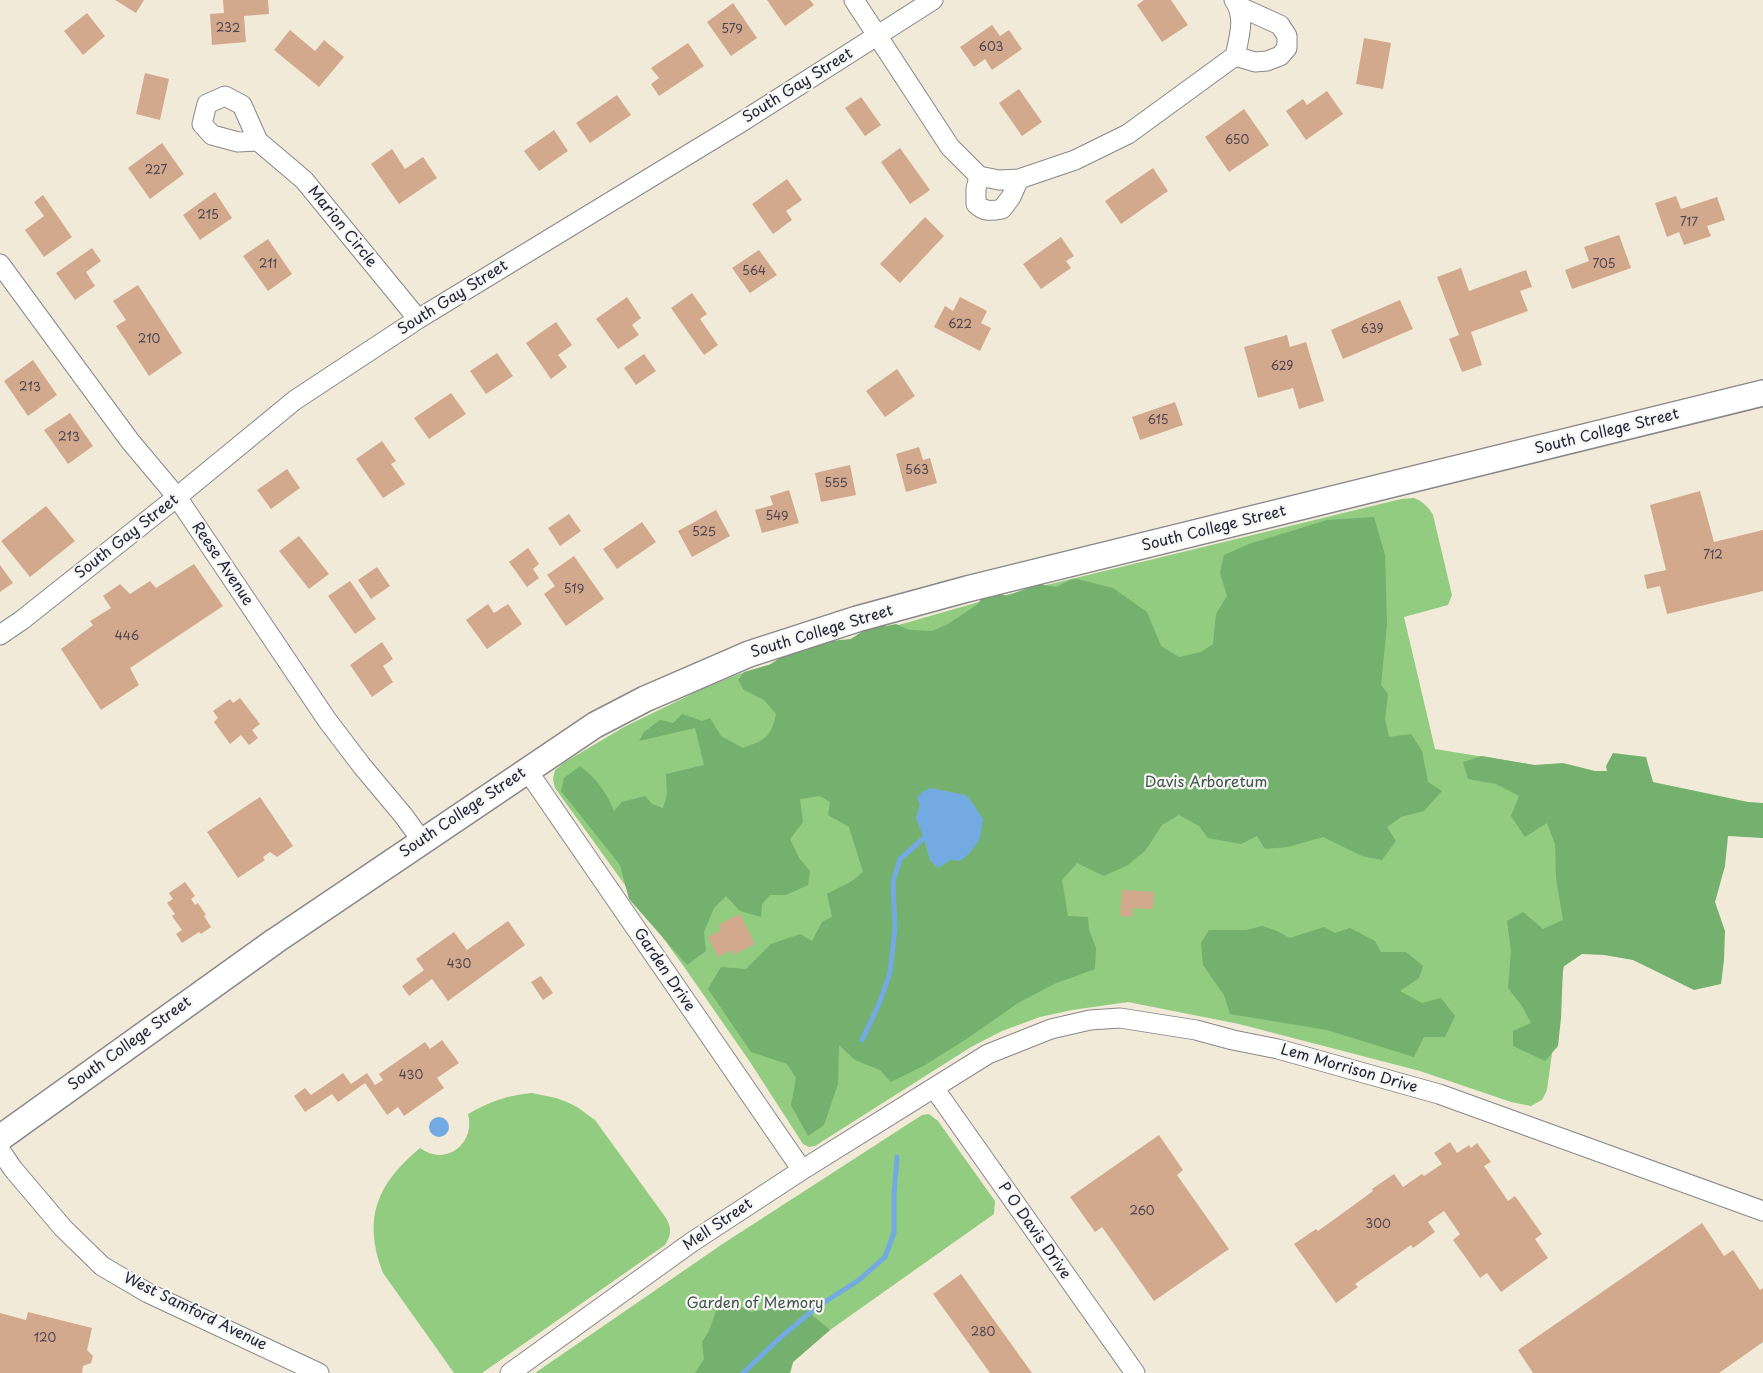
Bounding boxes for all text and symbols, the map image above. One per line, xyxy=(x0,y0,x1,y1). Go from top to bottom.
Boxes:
house number: 232 xyxy=(216,22,240,36)
house number: 579 xyxy=(721,23,743,37)
house number: 603 xyxy=(979,41,1003,55)
street label: South Gay Street xyxy=(740,45,856,127)
house number: 650 xyxy=(1225,134,1249,148)
house number: 227 xyxy=(145,164,167,178)
street label: Marion Circle xyxy=(304,183,380,271)
house number: 215 xyxy=(197,209,219,223)
house number: 717 xyxy=(1680,216,1698,230)
street label: South Gay Street xyxy=(395,257,511,339)
house number: 211 xyxy=(259,258,277,272)
house number: 705 xyxy=(1593,258,1615,272)
house number: 564 xyxy=(742,265,766,279)
house number: 622 xyxy=(948,318,972,332)
house number: 639 xyxy=(1361,323,1383,337)
house number: 210 xyxy=(138,333,160,347)
house number: 629 xyxy=(1271,360,1293,374)
house number: 213 xyxy=(19,381,41,395)
street label: South College Street xyxy=(1533,405,1681,459)
house number: 615 xyxy=(1147,414,1169,428)
house number: 213 xyxy=(58,431,80,445)
house number: 563 xyxy=(905,464,929,478)
house number: 555 xyxy=(824,477,848,491)
street label: South Gay Street xyxy=(72,491,182,583)
street label: South College Street xyxy=(1140,502,1288,556)
house number: 549 xyxy=(766,510,788,524)
street label: Reese Avenue xyxy=(187,519,257,609)
house number: 525 xyxy=(692,526,716,540)
house number: 712 xyxy=(1703,549,1723,563)
house number: 519 xyxy=(564,583,584,597)
street label: South College Street xyxy=(749,602,895,662)
house number: 446 xyxy=(115,630,139,644)
street label: South College Street xyxy=(397,764,529,862)
park label: Davis Arboretum xyxy=(1145,774,1267,792)
street label: Garden Drive xyxy=(630,925,698,1015)
house number: 430 xyxy=(447,958,471,972)
street label: South College Street xyxy=(65,993,195,1095)
street label: Lem Morrison Drive xyxy=(1278,1041,1420,1097)
house number: 430 xyxy=(399,1069,423,1083)
street label: P O Davis Drive xyxy=(994,1179,1074,1283)
street label: Mell Street xyxy=(680,1195,756,1255)
house number: 260 xyxy=(1129,1205,1155,1219)
house number: 300 xyxy=(1365,1218,1391,1232)
street label: West Samford Avenue xyxy=(120,1269,270,1355)
park label: Garden of Memory xyxy=(687,1295,823,1313)
house number: 280 xyxy=(971,1326,995,1340)
house number: 120 xyxy=(34,1332,56,1346)

